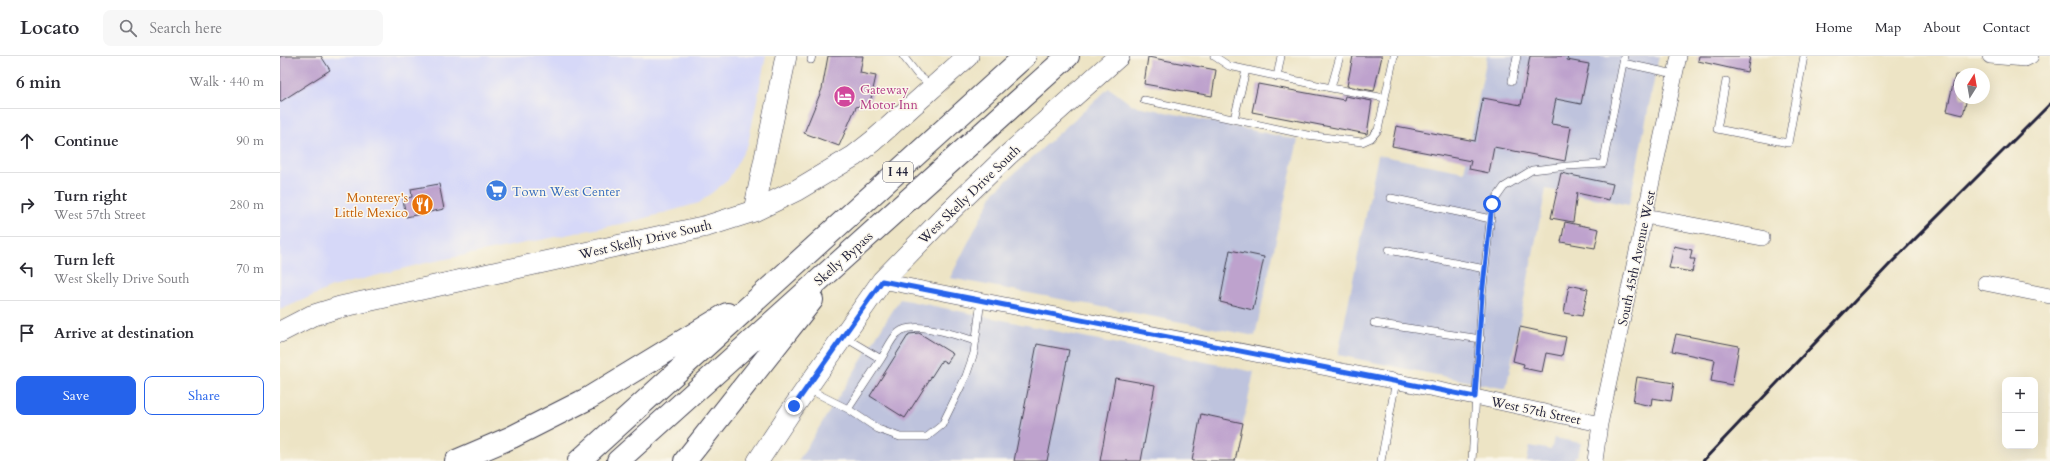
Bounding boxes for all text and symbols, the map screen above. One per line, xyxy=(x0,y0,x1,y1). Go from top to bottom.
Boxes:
search box xyxy=(103,10,383,46)
text: Locato xyxy=(20,15,79,41)
icon: search xyxy=(117,17,139,39)
text: Search here xyxy=(149,18,222,38)
text: Home xyxy=(1815,18,1853,37)
text: Map xyxy=(1875,18,1901,37)
text: About xyxy=(1923,18,1960,37)
text: Contact xyxy=(1982,18,2030,37)
north arrow xyxy=(1954,68,1990,104)
text: 6 min xyxy=(16,71,61,94)
text: Walk · 440 m xyxy=(189,73,264,91)
place label: Gateway Motor Inn xyxy=(860,81,918,114)
hotel icon: Gateway Motor Inn xyxy=(832,83,858,109)
icon: ahead xyxy=(16,130,38,152)
text: Continue xyxy=(54,131,119,151)
text: 90 m xyxy=(236,132,264,150)
street label: West Skelly Drive South xyxy=(914,141,1025,249)
road number: I 44 xyxy=(883,162,913,182)
supermarket icon: Town West Center xyxy=(484,178,510,204)
place label: Town West Center xyxy=(512,183,620,201)
text: Turn right xyxy=(54,186,127,206)
place label: Monterey's Little Mexico xyxy=(334,189,408,222)
street label: South 45th Avenue West xyxy=(1614,189,1660,327)
restaurant icon: Monterey's Little Mexico xyxy=(410,191,436,217)
icon: right xyxy=(16,194,38,216)
route start xyxy=(1483,195,1501,213)
text: 280 m xyxy=(230,196,264,214)
text: West 57th Street xyxy=(54,206,146,224)
street label: West Skelly Drive South xyxy=(576,216,713,264)
street label: Skelly Bypass xyxy=(810,228,877,290)
text: Turn left xyxy=(54,250,115,270)
icon: left xyxy=(16,258,38,280)
text: 70 m xyxy=(236,260,264,278)
text: West Skelly Drive South xyxy=(54,270,189,288)
icon: arrive xyxy=(16,322,38,344)
text: Arrive at destination xyxy=(54,323,194,343)
button: Save xyxy=(16,376,136,415)
button: Share xyxy=(144,376,264,415)
map controls xyxy=(2002,377,2038,449)
button: + xyxy=(2002,377,2038,413)
street label: West 57th Street xyxy=(1488,392,1582,429)
route end xyxy=(785,397,803,415)
button: − xyxy=(2002,413,2038,449)

